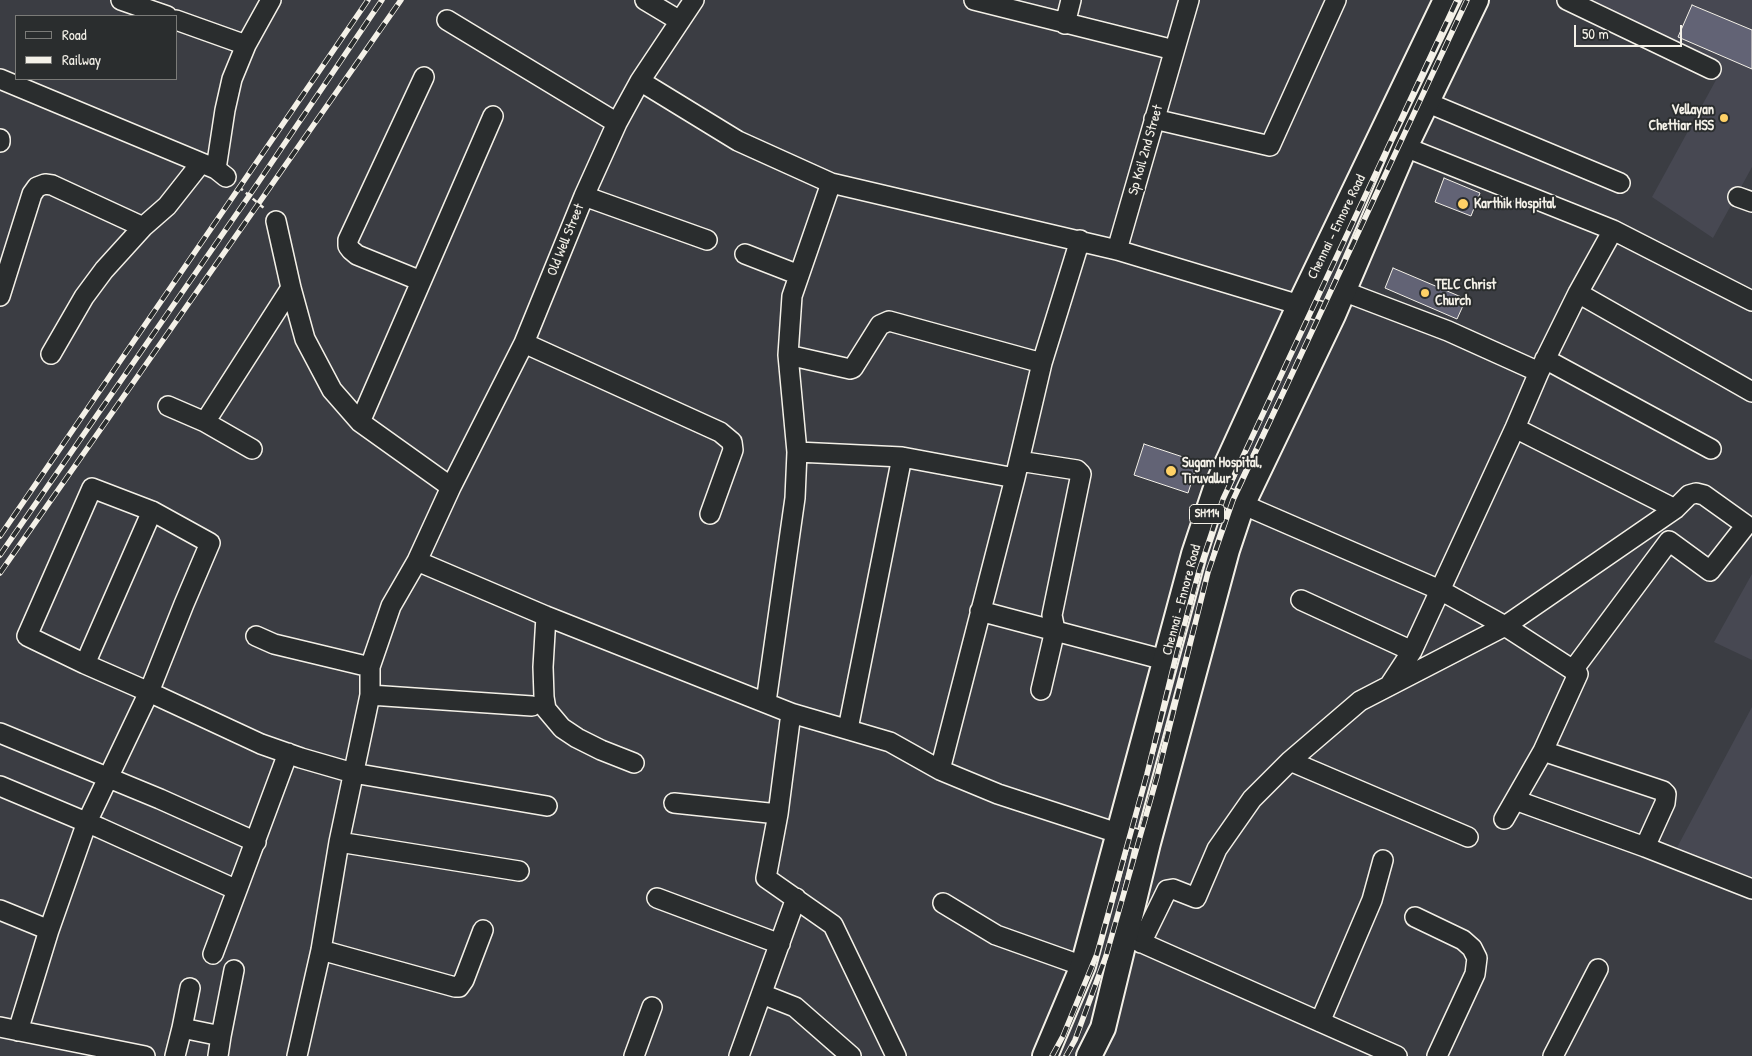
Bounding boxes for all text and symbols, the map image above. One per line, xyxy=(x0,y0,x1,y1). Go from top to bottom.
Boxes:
legend xyxy=(15,15,178,80)
scale bar xyxy=(1577,15,1684,47)
text: 50 m xyxy=(1582,23,1609,44)
text: Road xyxy=(62,24,87,45)
text: Railway xyxy=(62,49,101,70)
place label: Vellayan Chettiar HSS xyxy=(1649,102,1714,134)
street label: Sp Koil 2nd Street xyxy=(1125,103,1167,197)
marker: Vellayan Chettiar HSS xyxy=(1718,112,1730,124)
street label: Chennai - Ennore Road xyxy=(1304,172,1370,282)
place label: Karthik Hospital xyxy=(1474,196,1556,212)
marker: Karthik Hospital xyxy=(1456,197,1470,211)
street label: Old Well Street xyxy=(544,202,588,278)
place label: TELC Christ Church xyxy=(1435,277,1496,310)
marker: TELC Christ Church xyxy=(1419,287,1431,299)
place label: Sugam Hospital, Tiruvallur xyxy=(1182,455,1262,488)
marker: Sugam Hospital, Tiruvallur xyxy=(1164,464,1178,478)
road number: SH114 xyxy=(1190,504,1224,524)
street label: Chennai - Ennore Road xyxy=(1159,543,1205,657)

